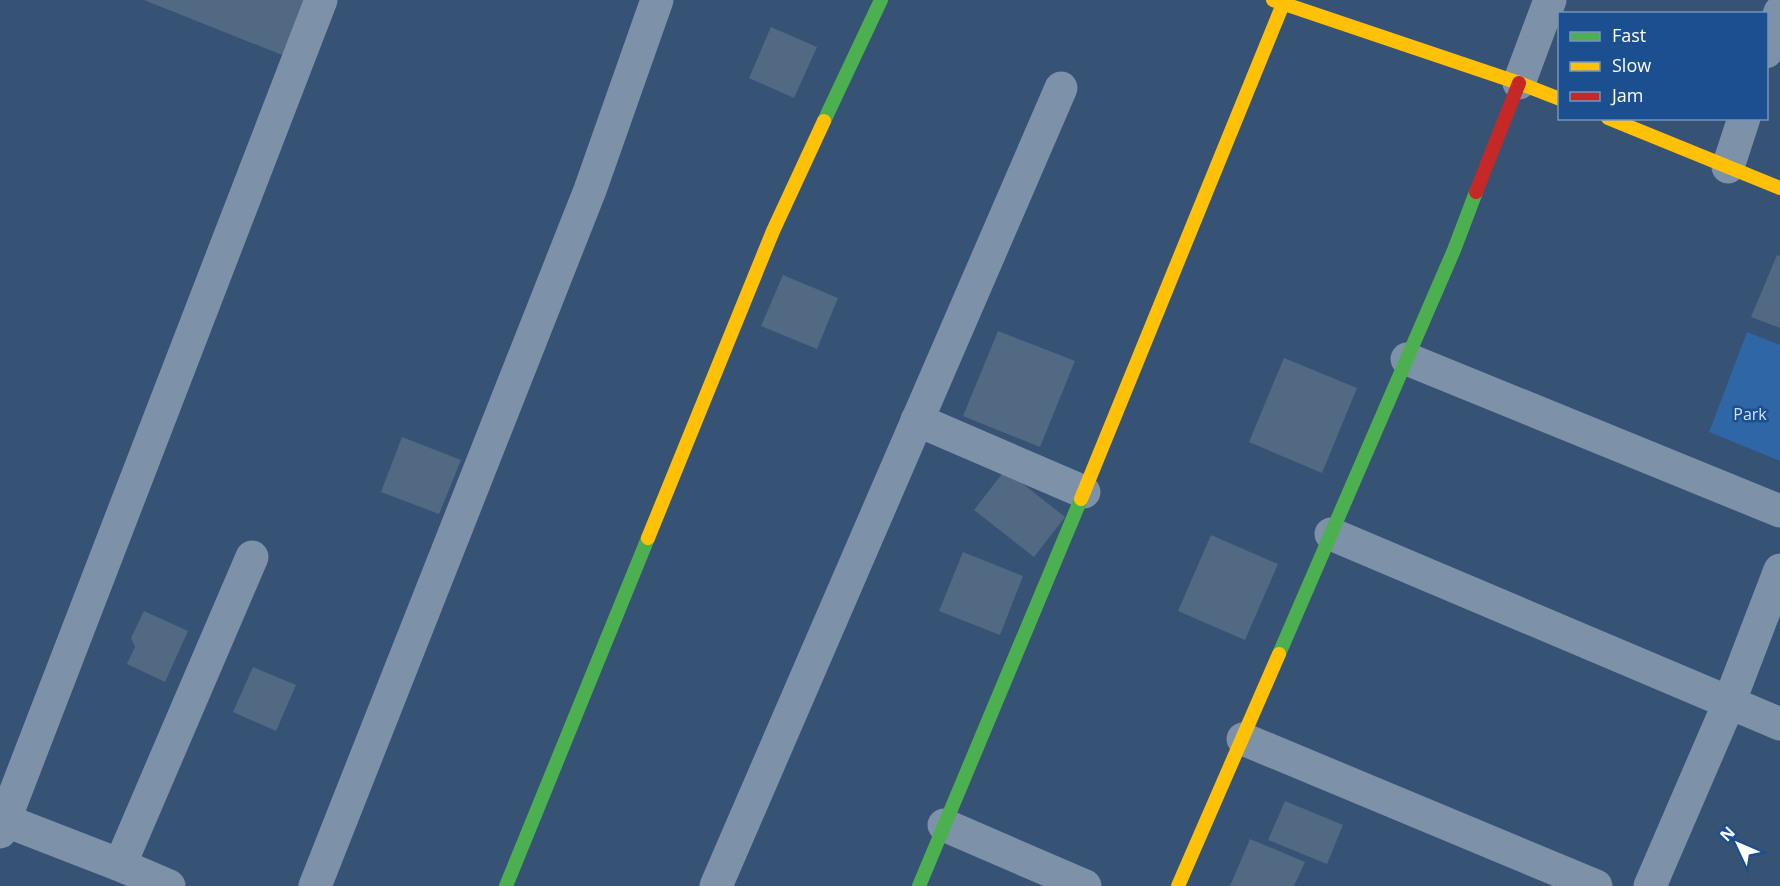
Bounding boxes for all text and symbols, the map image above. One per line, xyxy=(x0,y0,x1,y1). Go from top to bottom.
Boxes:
legend xyxy=(1558,12,1768,120)
text: Fast xyxy=(1612,23,1646,47)
text: Slow xyxy=(1612,53,1651,77)
text: Jam xyxy=(1610,83,1644,107)
park label: Park xyxy=(1733,403,1767,425)
north arrow xyxy=(1708,814,1768,874)
text: N xyxy=(1715,821,1740,846)

